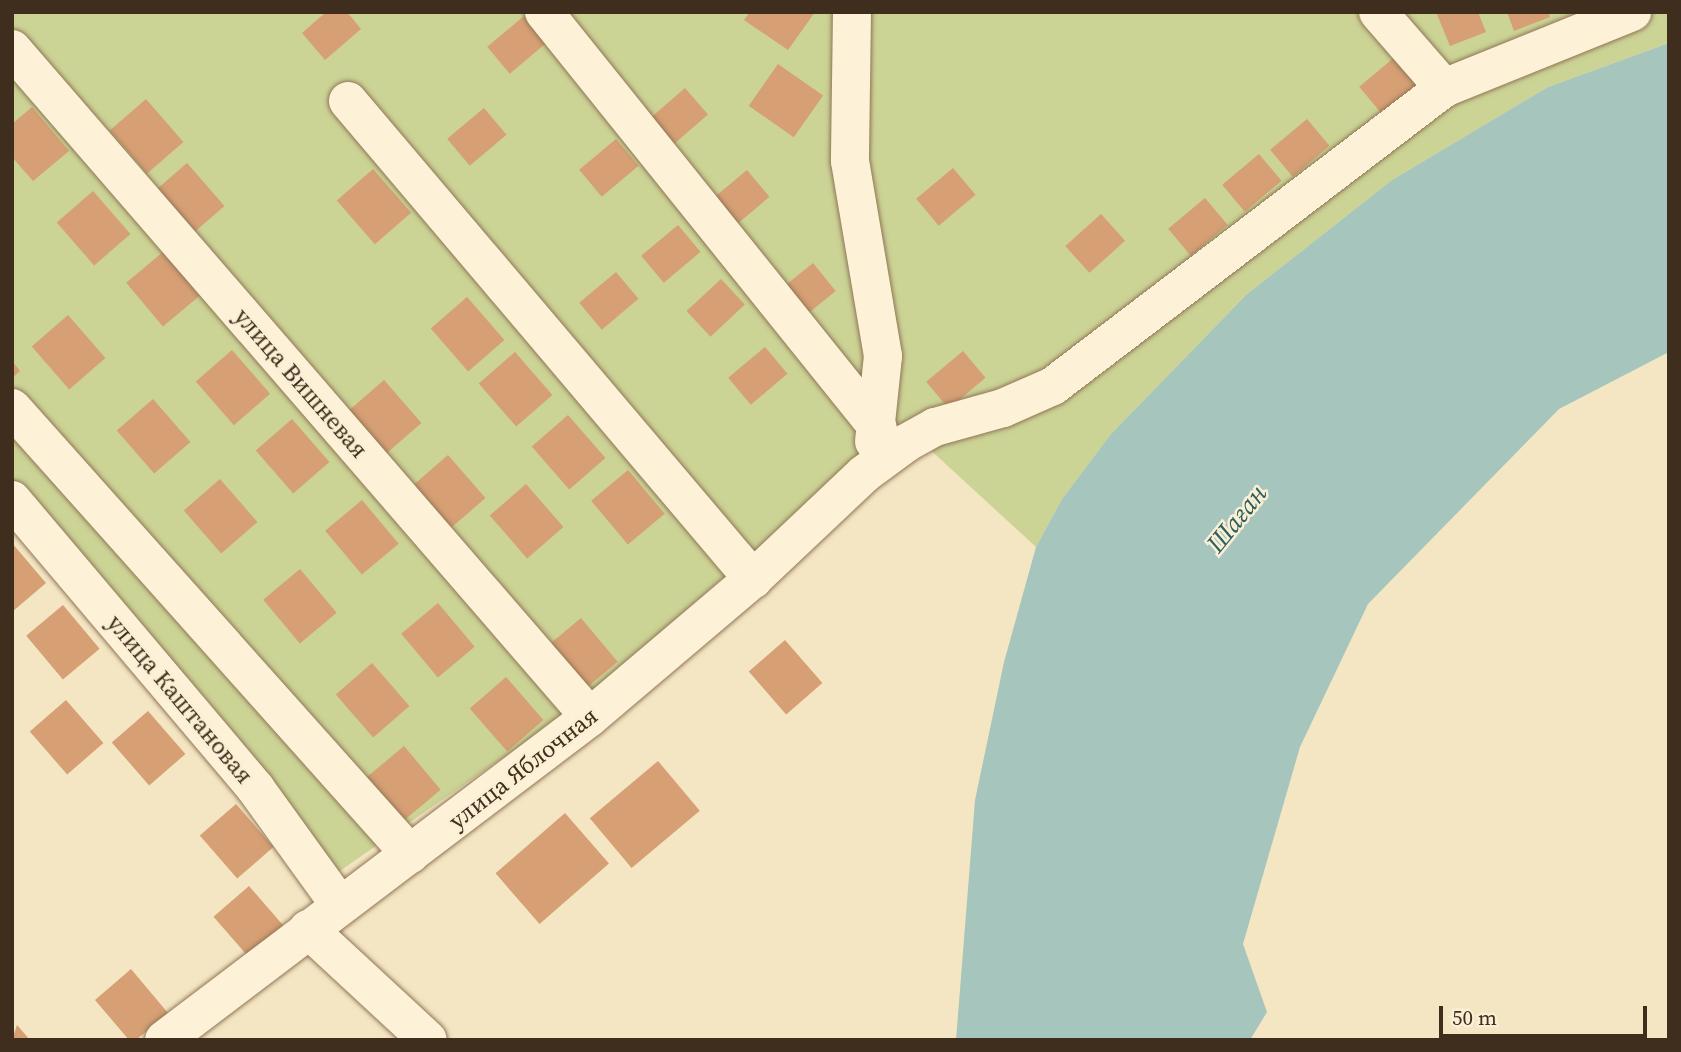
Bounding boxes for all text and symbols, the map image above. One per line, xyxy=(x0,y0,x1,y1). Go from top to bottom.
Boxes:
street label: улица Вишневая xyxy=(228,302,374,464)
water label: Шаған xyxy=(1200,479,1274,559)
street label: улица Каштановая xyxy=(101,609,259,789)
street label: улица Яблочная xyxy=(443,701,603,835)
scale bar xyxy=(1443,992,1651,1036)
text: 50 m xyxy=(1452,1003,1497,1032)

